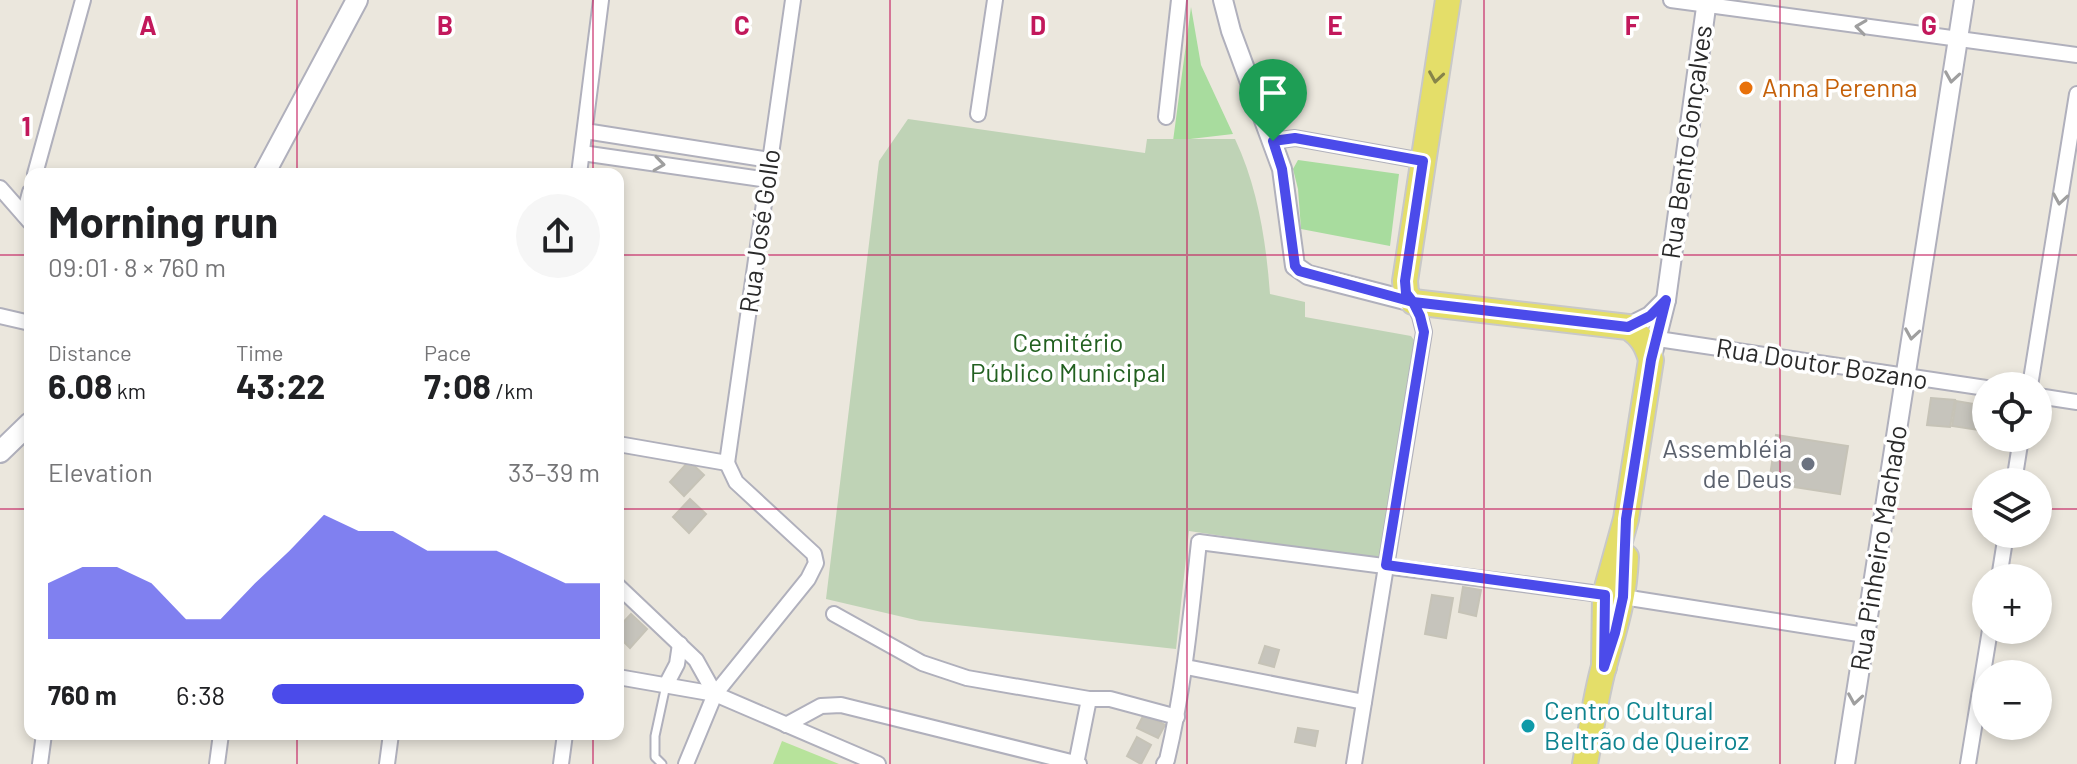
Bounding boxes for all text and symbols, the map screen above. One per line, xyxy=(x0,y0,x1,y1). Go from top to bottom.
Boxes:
text: A xyxy=(139,9,157,40)
text: B xyxy=(437,9,453,40)
text: C xyxy=(734,9,750,40)
text: D xyxy=(1030,9,1046,40)
text: E xyxy=(1327,9,1343,40)
text: F xyxy=(1625,9,1640,40)
text: G xyxy=(1921,9,1937,40)
one-way arrow xyxy=(1854,19,1868,36)
street label: Rua Bento Gonçalves xyxy=(1654,23,1717,261)
pin xyxy=(1239,59,1307,141)
one-way arrow xyxy=(1428,70,1445,84)
one-way arrow xyxy=(1944,70,1961,84)
icon: arrive xyxy=(1251,71,1295,115)
place label: Anna Perenna xyxy=(1762,71,1918,102)
marker: Anna Perenna xyxy=(1737,79,1755,97)
text: 1 xyxy=(21,110,31,141)
street label: Rua José Gollo xyxy=(732,147,785,315)
one-way arrow xyxy=(652,155,666,172)
one-way arrow xyxy=(2052,192,2069,205)
text: Morning run xyxy=(48,194,278,247)
button: share xyxy=(516,194,600,278)
text: 09:01 · 8 × 760 m xyxy=(48,251,226,282)
park label: Cemitério Público Municipal xyxy=(970,326,1166,387)
one-way arrow xyxy=(1905,327,1922,341)
street label: Rua Doutor Bozano xyxy=(1714,330,1930,395)
text: Distance xyxy=(48,339,132,365)
text: Time xyxy=(236,339,284,365)
text: Pace xyxy=(424,339,471,365)
text: 6.08 xyxy=(48,365,112,406)
text: 43:22 xyxy=(236,365,325,406)
text: 7:08 xyxy=(424,365,491,406)
map controls xyxy=(1972,372,2052,740)
button: locate xyxy=(1972,372,2052,452)
text: km xyxy=(112,377,146,403)
text: /km xyxy=(491,377,533,403)
street label: Rua Pinheiro Machado xyxy=(1843,423,1912,673)
place label: Assembléia de Deus xyxy=(1662,432,1792,493)
marker: Assembléia de Deus xyxy=(1799,455,1817,473)
text: Elevation xyxy=(48,456,153,487)
text: 33–39 m xyxy=(508,456,600,487)
button: layers xyxy=(1972,468,2052,548)
button: + xyxy=(1972,564,2052,644)
button: − xyxy=(1972,660,2052,740)
text: 760 m xyxy=(48,679,117,710)
text: 6:38 xyxy=(176,679,225,710)
one-way arrow xyxy=(1848,692,1865,706)
place label: Centro Cultural Beltrão de Queiroz xyxy=(1544,694,1749,755)
marker: Centro Cultural Beltrão de Queiroz xyxy=(1519,717,1537,735)

